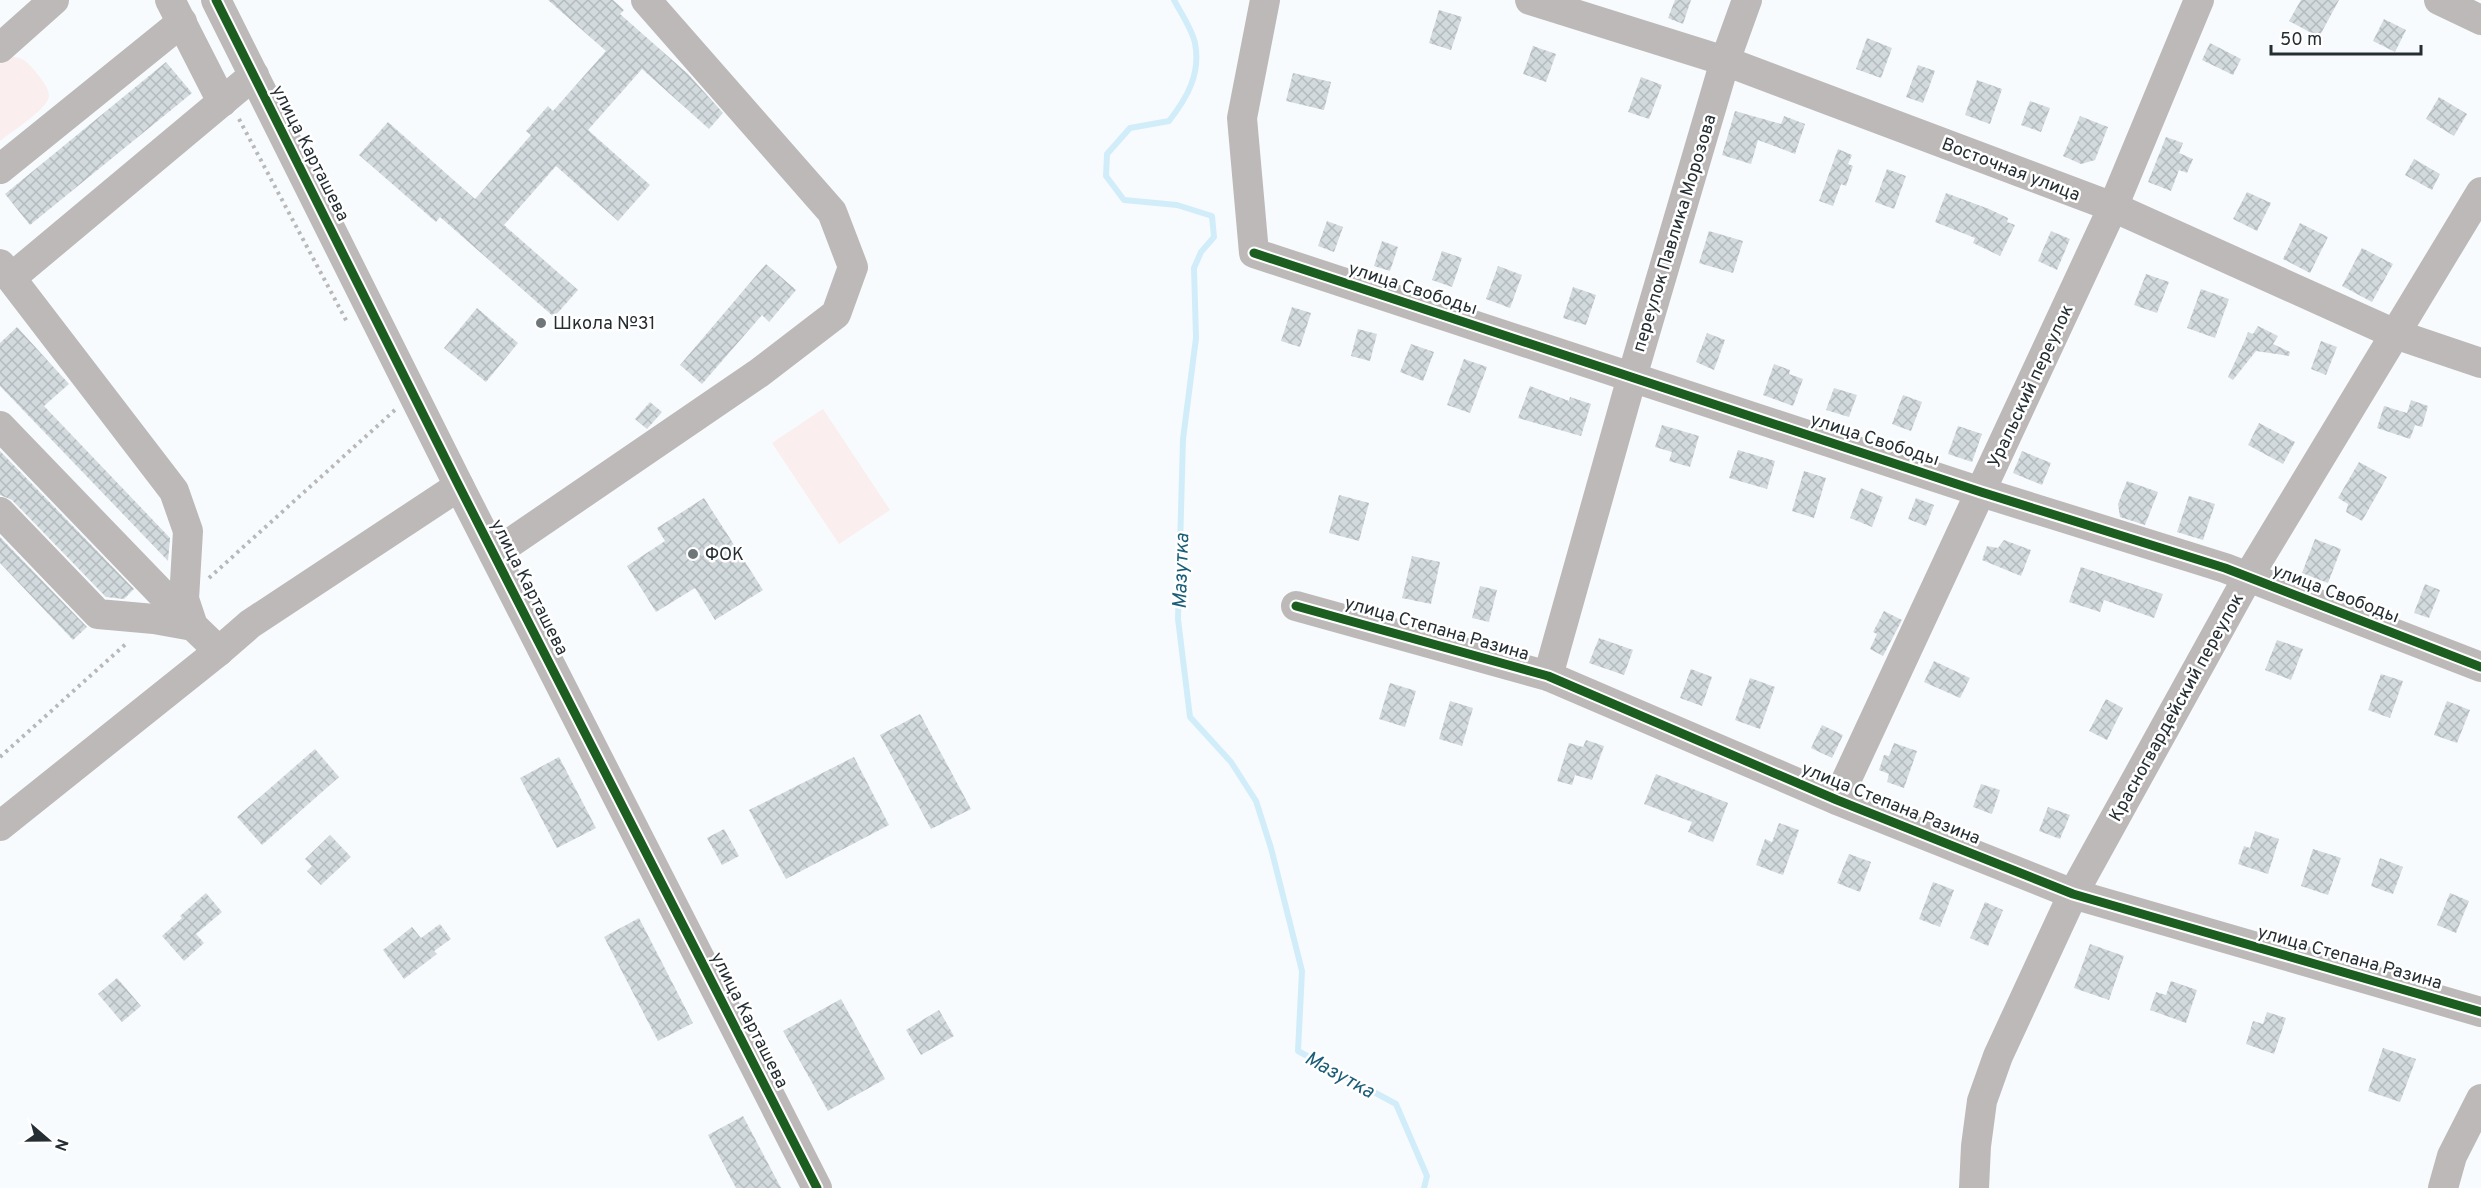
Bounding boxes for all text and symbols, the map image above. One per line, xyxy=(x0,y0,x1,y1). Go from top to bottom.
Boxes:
scale bar xyxy=(2271,18,2421,56)
text: 50 m xyxy=(2280,29,2322,52)
street label: улица Карташева xyxy=(265,82,354,226)
street label: переулок Павлика Морозова xyxy=(1628,112,1723,355)
street label: Восточная улица xyxy=(1938,133,2083,207)
street label: улица Свободы xyxy=(1345,258,1480,321)
street label: Уральский переулок xyxy=(1983,301,2079,472)
place label: Школа №31 xyxy=(553,313,655,336)
marker: Школа №31 xyxy=(534,316,548,330)
street label: улица Свободы xyxy=(1807,409,1942,472)
street label: улица Карташева xyxy=(484,516,573,660)
water label: Мазутка xyxy=(1168,532,1196,609)
place label: ФОК xyxy=(705,544,744,567)
marker: ФОК xyxy=(686,547,700,561)
street label: улица Свободы xyxy=(2269,560,2402,629)
street label: Красногвардейский переулок xyxy=(2105,589,2250,826)
street label: улица Степана Разина xyxy=(1342,592,1532,667)
street label: улица Степана Разина xyxy=(1798,758,1983,851)
street label: улица Степана Разина xyxy=(2255,921,2445,996)
street label: улица Карташева xyxy=(704,949,793,1093)
water label: Мазутка xyxy=(1300,1046,1379,1106)
north arrow xyxy=(18,1110,78,1170)
text: N xyxy=(49,1136,72,1153)

